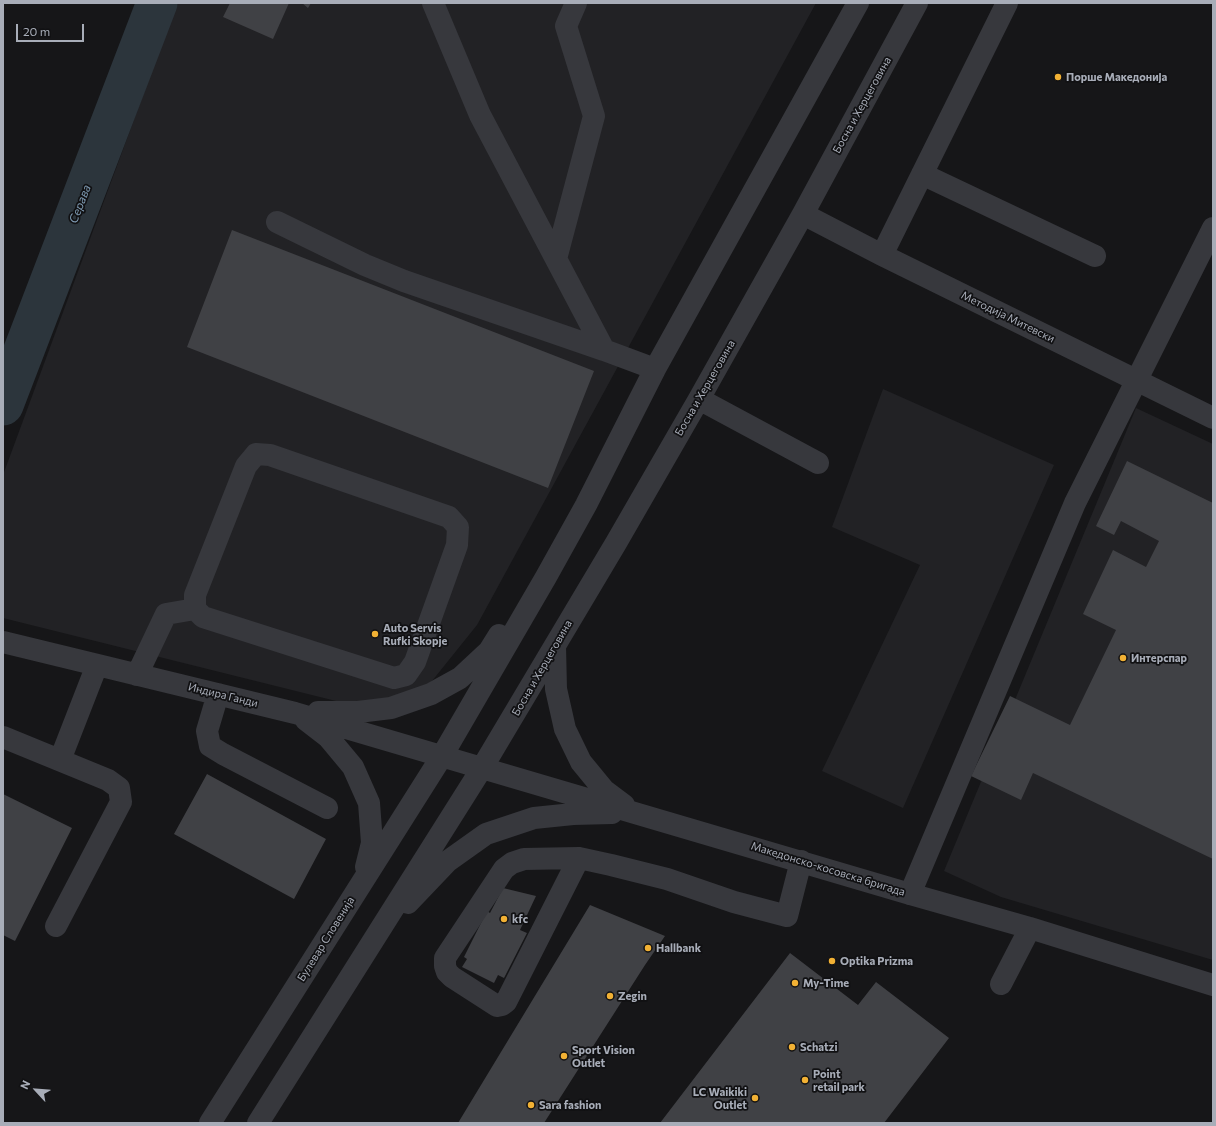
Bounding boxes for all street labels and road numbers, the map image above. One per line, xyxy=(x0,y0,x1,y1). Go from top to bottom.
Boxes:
street label: Босна и Херцеговина xyxy=(830,54,894,156)
street label: Методија Митевски xyxy=(959,289,1057,345)
street label: Босна и Херцеговина xyxy=(672,338,738,438)
street label: Босна и Херцеговина xyxy=(509,618,575,718)
street label: Индира Ганди xyxy=(187,680,259,710)
street label: Македонско-косовска бригада xyxy=(749,839,907,899)
street label: Булевар Словенија xyxy=(295,894,357,984)

